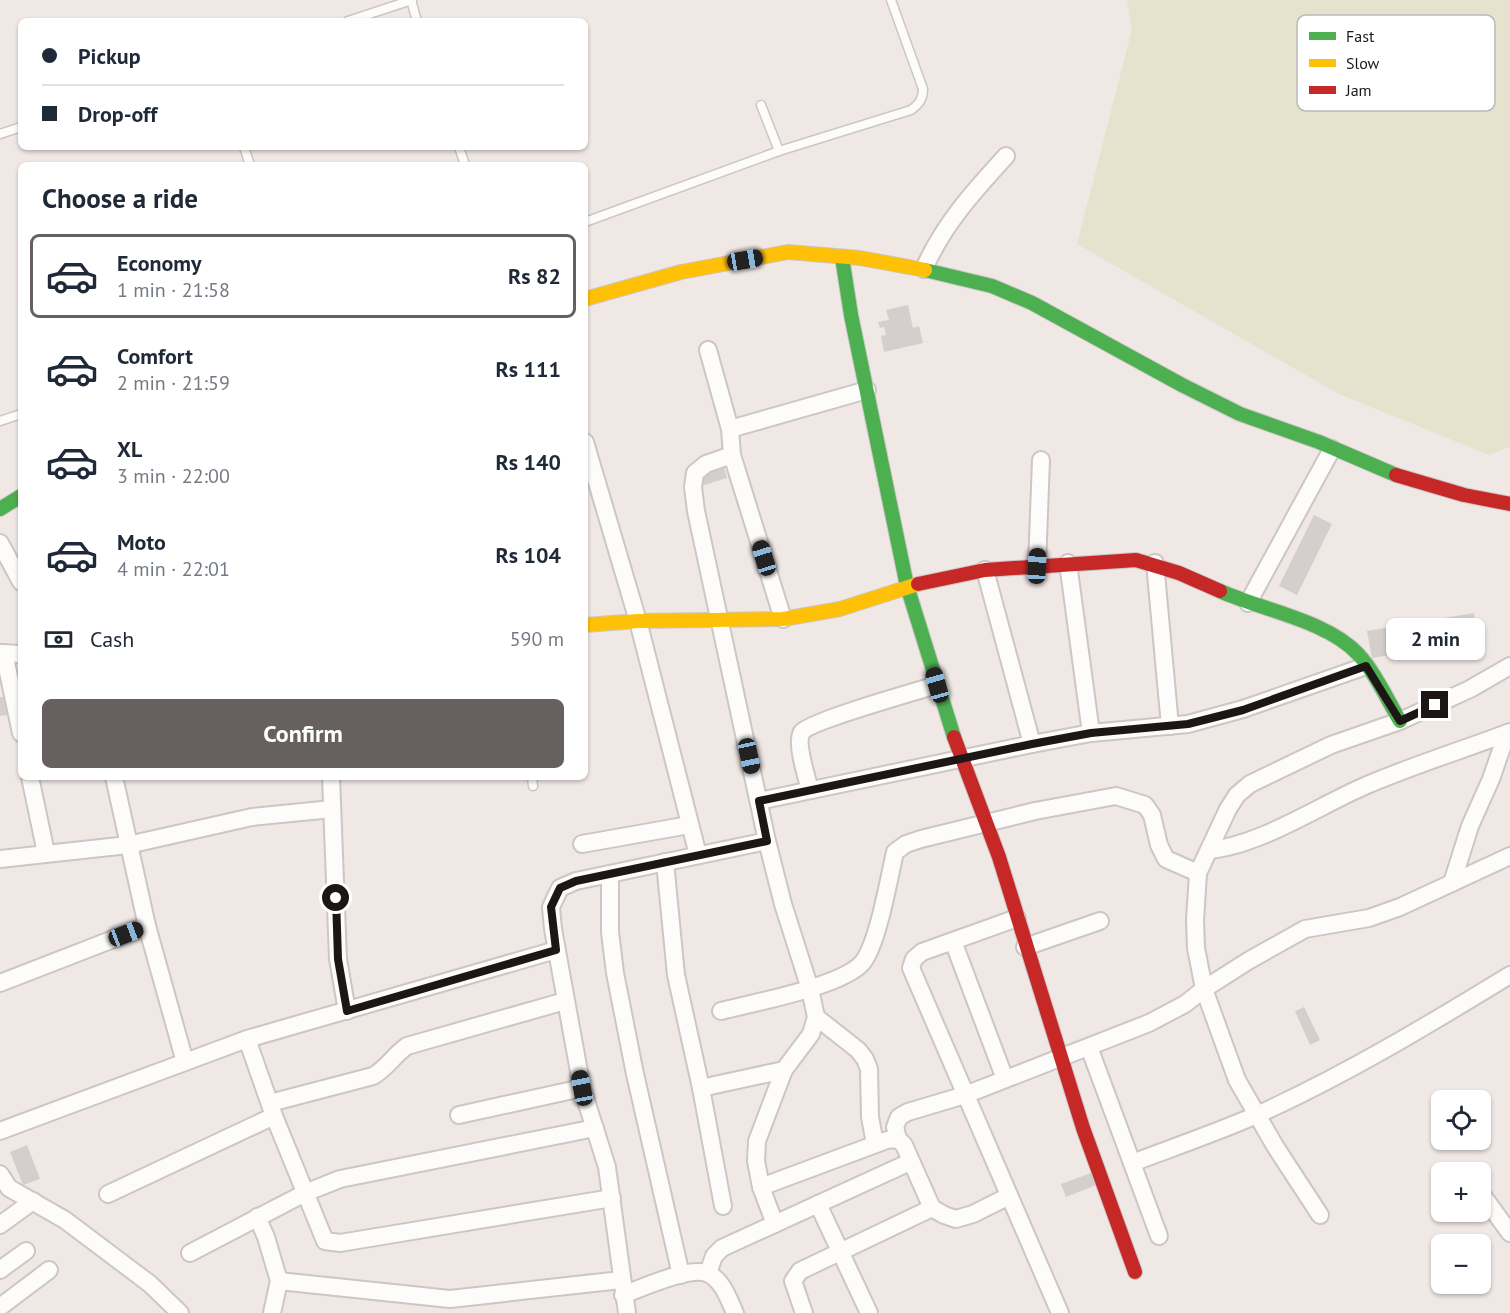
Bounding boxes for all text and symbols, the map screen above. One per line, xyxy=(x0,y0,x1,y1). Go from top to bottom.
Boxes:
legend xyxy=(1297,15,1495,111)
text: Fast xyxy=(1346,26,1375,46)
text: Pickup xyxy=(78,42,141,70)
text: Slow xyxy=(1346,53,1380,73)
text: Jam xyxy=(1345,80,1372,100)
text: Drop-off xyxy=(78,100,157,128)
text: Choose a ride xyxy=(42,181,198,215)
car xyxy=(726,248,764,272)
icon: car xyxy=(45,249,99,303)
text: Economy xyxy=(117,249,201,277)
text: Rs 82 xyxy=(508,262,561,290)
text: 1 min · 21:58 xyxy=(117,277,230,303)
icon: car xyxy=(45,342,99,396)
text: Comfort xyxy=(117,342,193,370)
text: Rs 111 xyxy=(495,355,561,383)
text: 2 min · 21:59 xyxy=(117,370,230,396)
icon: car xyxy=(45,435,99,489)
text: XL xyxy=(117,435,142,463)
text: Rs 140 xyxy=(495,448,561,476)
text: 3 min · 22:00 xyxy=(117,463,230,489)
icon: car xyxy=(45,528,99,582)
text: Moto xyxy=(117,528,166,556)
car xyxy=(750,538,778,578)
text: Rs 104 xyxy=(495,541,561,569)
car xyxy=(1027,548,1047,584)
text: 4 min · 22:01 xyxy=(117,556,230,582)
callout: 2 min xyxy=(1386,618,1484,660)
icon: cash xyxy=(42,623,75,656)
text: Cash xyxy=(90,625,134,653)
text: 590 m xyxy=(510,626,564,652)
text: 2 min xyxy=(1411,626,1460,652)
car xyxy=(923,665,951,705)
route end xyxy=(1421,691,1448,718)
button: Confirm xyxy=(42,699,564,768)
car xyxy=(736,737,762,775)
route start xyxy=(322,884,349,911)
car xyxy=(106,919,146,949)
car xyxy=(570,1069,594,1107)
map controls xyxy=(1431,1090,1491,1294)
button: locate xyxy=(1431,1090,1491,1150)
button: + xyxy=(1431,1162,1491,1222)
button: − xyxy=(1431,1234,1491,1294)

